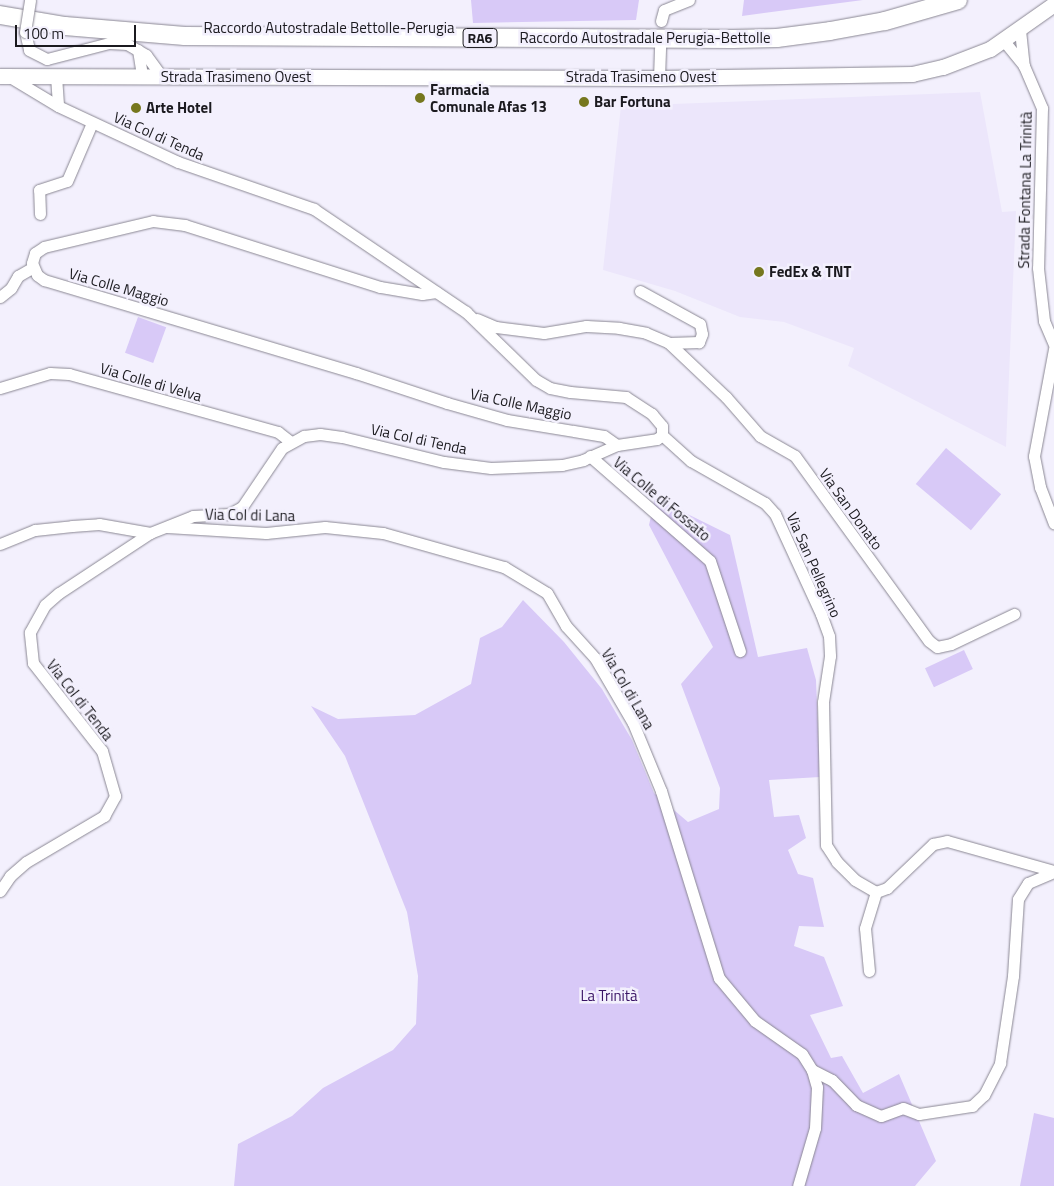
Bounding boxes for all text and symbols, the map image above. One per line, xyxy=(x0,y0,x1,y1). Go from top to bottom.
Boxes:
scale bar xyxy=(18,15,139,47)
street label: Raccordo Autostradale Bettolle-Perugia xyxy=(204,19,454,37)
text: 100 m xyxy=(23,22,64,45)
road number: RA6 xyxy=(462,26,498,49)
street label: Raccordo Autostradale Perugia-Bettolle xyxy=(520,29,770,47)
street label: Strada Trasimeno Ovest xyxy=(161,68,311,86)
street label: Strada Trasimeno Ovest xyxy=(566,68,716,86)
place label: Farmacia Comunale Afas 13 xyxy=(430,80,547,115)
marker: Farmacia Comunale Afas 13 xyxy=(414,92,426,104)
place label: Bar Fortuna xyxy=(594,93,671,111)
marker: Bar Fortuna xyxy=(578,96,590,108)
place label: Arte Hotel xyxy=(146,99,212,117)
marker: Arte Hotel xyxy=(130,102,142,114)
street label: Via Col di Tenda xyxy=(111,108,207,164)
street label: Strada Fontana La Trinità xyxy=(1015,111,1035,269)
place label: FedEx & TNT xyxy=(769,263,851,281)
street label: Via Colle Maggio xyxy=(67,264,171,310)
marker: FedEx & TNT xyxy=(753,266,765,278)
street label: Via Colle di Velva xyxy=(98,359,204,405)
street label: Via Colle Maggio xyxy=(469,384,573,424)
street label: Via Col di Tenda xyxy=(369,420,469,458)
street label: Via Colle di Fossato xyxy=(610,453,714,545)
street label: Via San Donato xyxy=(815,465,887,553)
street label: Via Col di Lana xyxy=(205,505,295,525)
street label: Via San Pellegrino xyxy=(783,510,845,620)
street label: Via Col di Lana xyxy=(598,645,658,733)
street label: Via Col di Tenda xyxy=(43,656,117,744)
park label: La Trinità xyxy=(580,987,638,1005)

